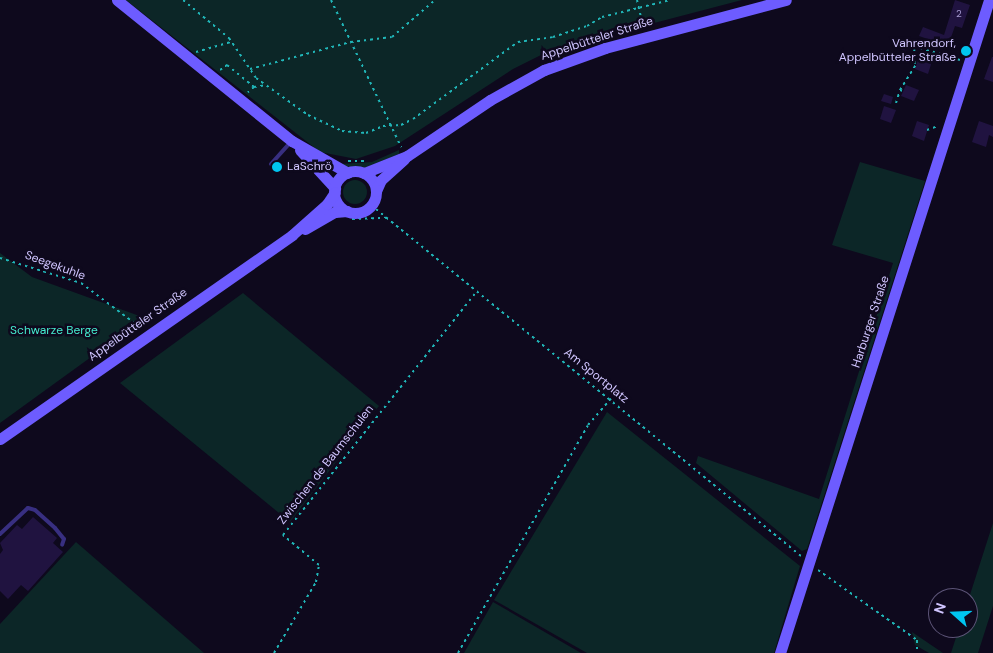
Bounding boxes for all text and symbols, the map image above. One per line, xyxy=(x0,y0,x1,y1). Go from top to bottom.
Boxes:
house number: 2 xyxy=(956,8,962,20)
street label: Appelbütteler Straße xyxy=(539,14,655,64)
place label: Vahrendorf, Appelbütteler Straße xyxy=(839,37,956,65)
marker: Vahrendorf, Appelbütteler Straße xyxy=(960,45,972,57)
place label: LaSchrö xyxy=(287,160,332,174)
marker: LaSchrö xyxy=(271,161,283,173)
street label: Seegekuhle xyxy=(23,248,87,284)
street label: Harburger Straße xyxy=(849,274,893,370)
street label: Appelbütteler Straße xyxy=(86,285,190,365)
park label: Schwarze Berge xyxy=(10,324,98,338)
street label: Am Sportplatz xyxy=(561,345,631,407)
street label: Zwischen de Baumschulen xyxy=(275,403,377,527)
north arrow xyxy=(928,588,978,638)
text: N xyxy=(930,600,950,616)

